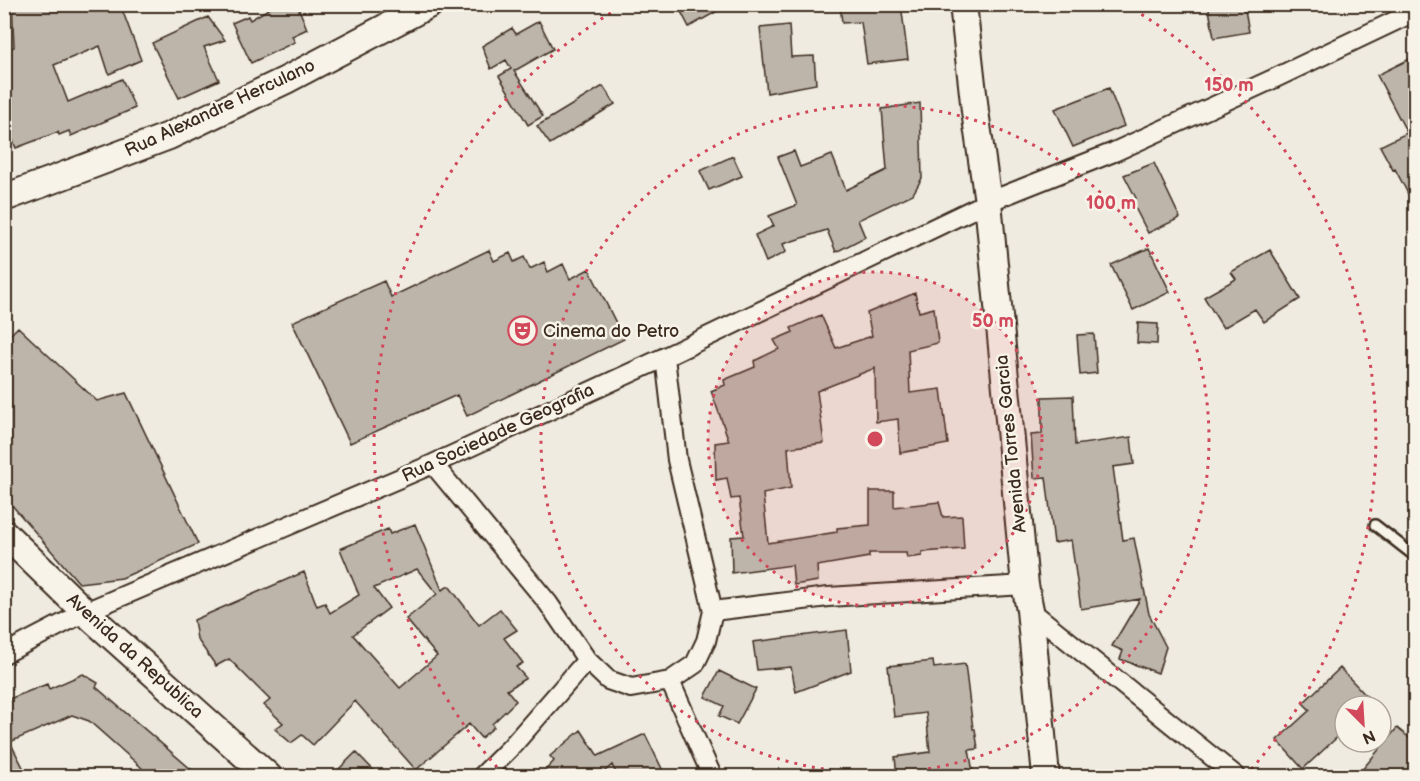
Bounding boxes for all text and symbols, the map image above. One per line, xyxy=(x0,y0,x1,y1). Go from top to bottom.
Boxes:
street label: Rua Alexandre Herculano xyxy=(122,55,318,161)
text: 150 m xyxy=(1204,75,1254,96)
text: 100 m xyxy=(1086,193,1136,214)
text: 50 m xyxy=(972,311,1014,332)
theatre icon: Cinema do Petro xyxy=(506,315,538,347)
place label: Cinema do Petro xyxy=(543,321,679,342)
street label: Avenida Torres Garcia xyxy=(991,354,1031,534)
street label: Rua Sociedade Geografia xyxy=(399,379,597,487)
centre of rings xyxy=(865,429,885,449)
street label: Avenida da Republica xyxy=(62,589,208,723)
north arrow xyxy=(1333,694,1393,754)
text: N xyxy=(1359,725,1378,747)

